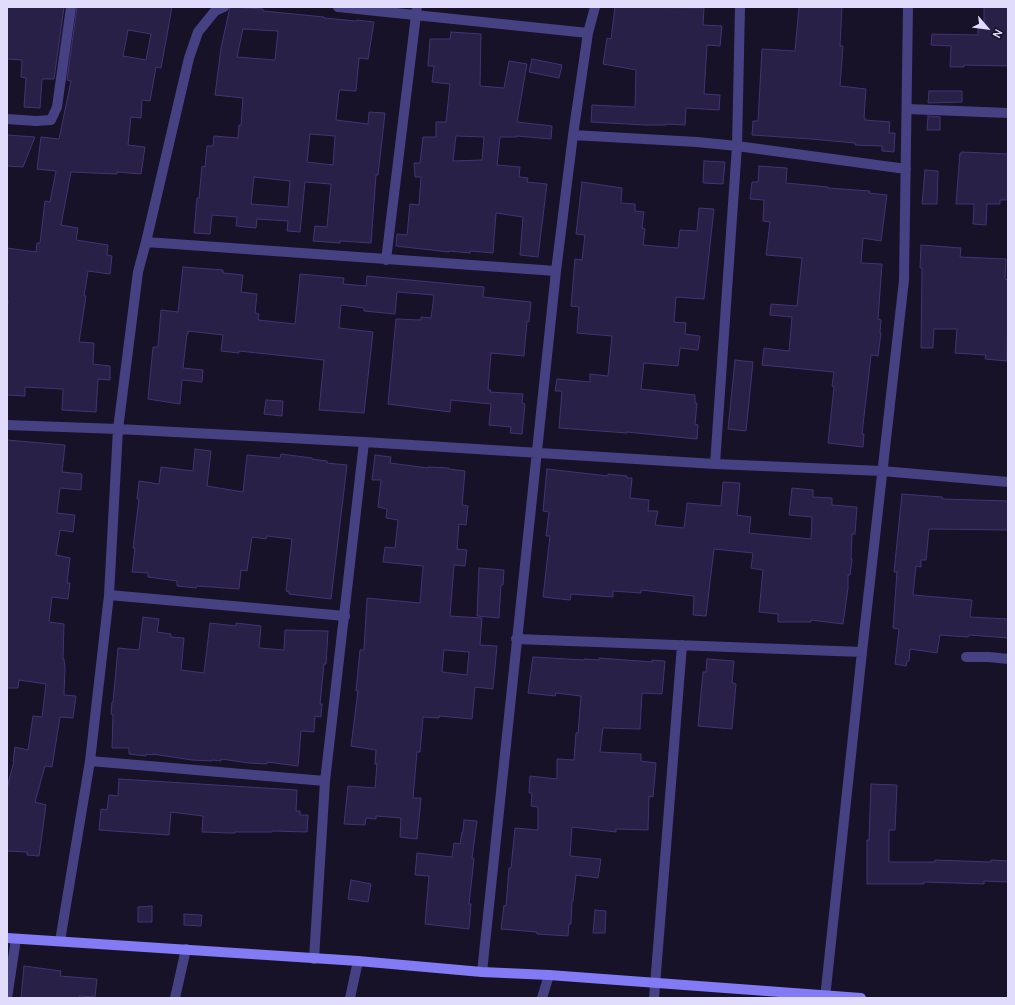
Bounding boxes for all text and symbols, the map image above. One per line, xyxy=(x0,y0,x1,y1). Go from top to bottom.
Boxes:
north arrow xyxy=(967,8,1007,48)
text: N xyxy=(990,27,1007,41)

